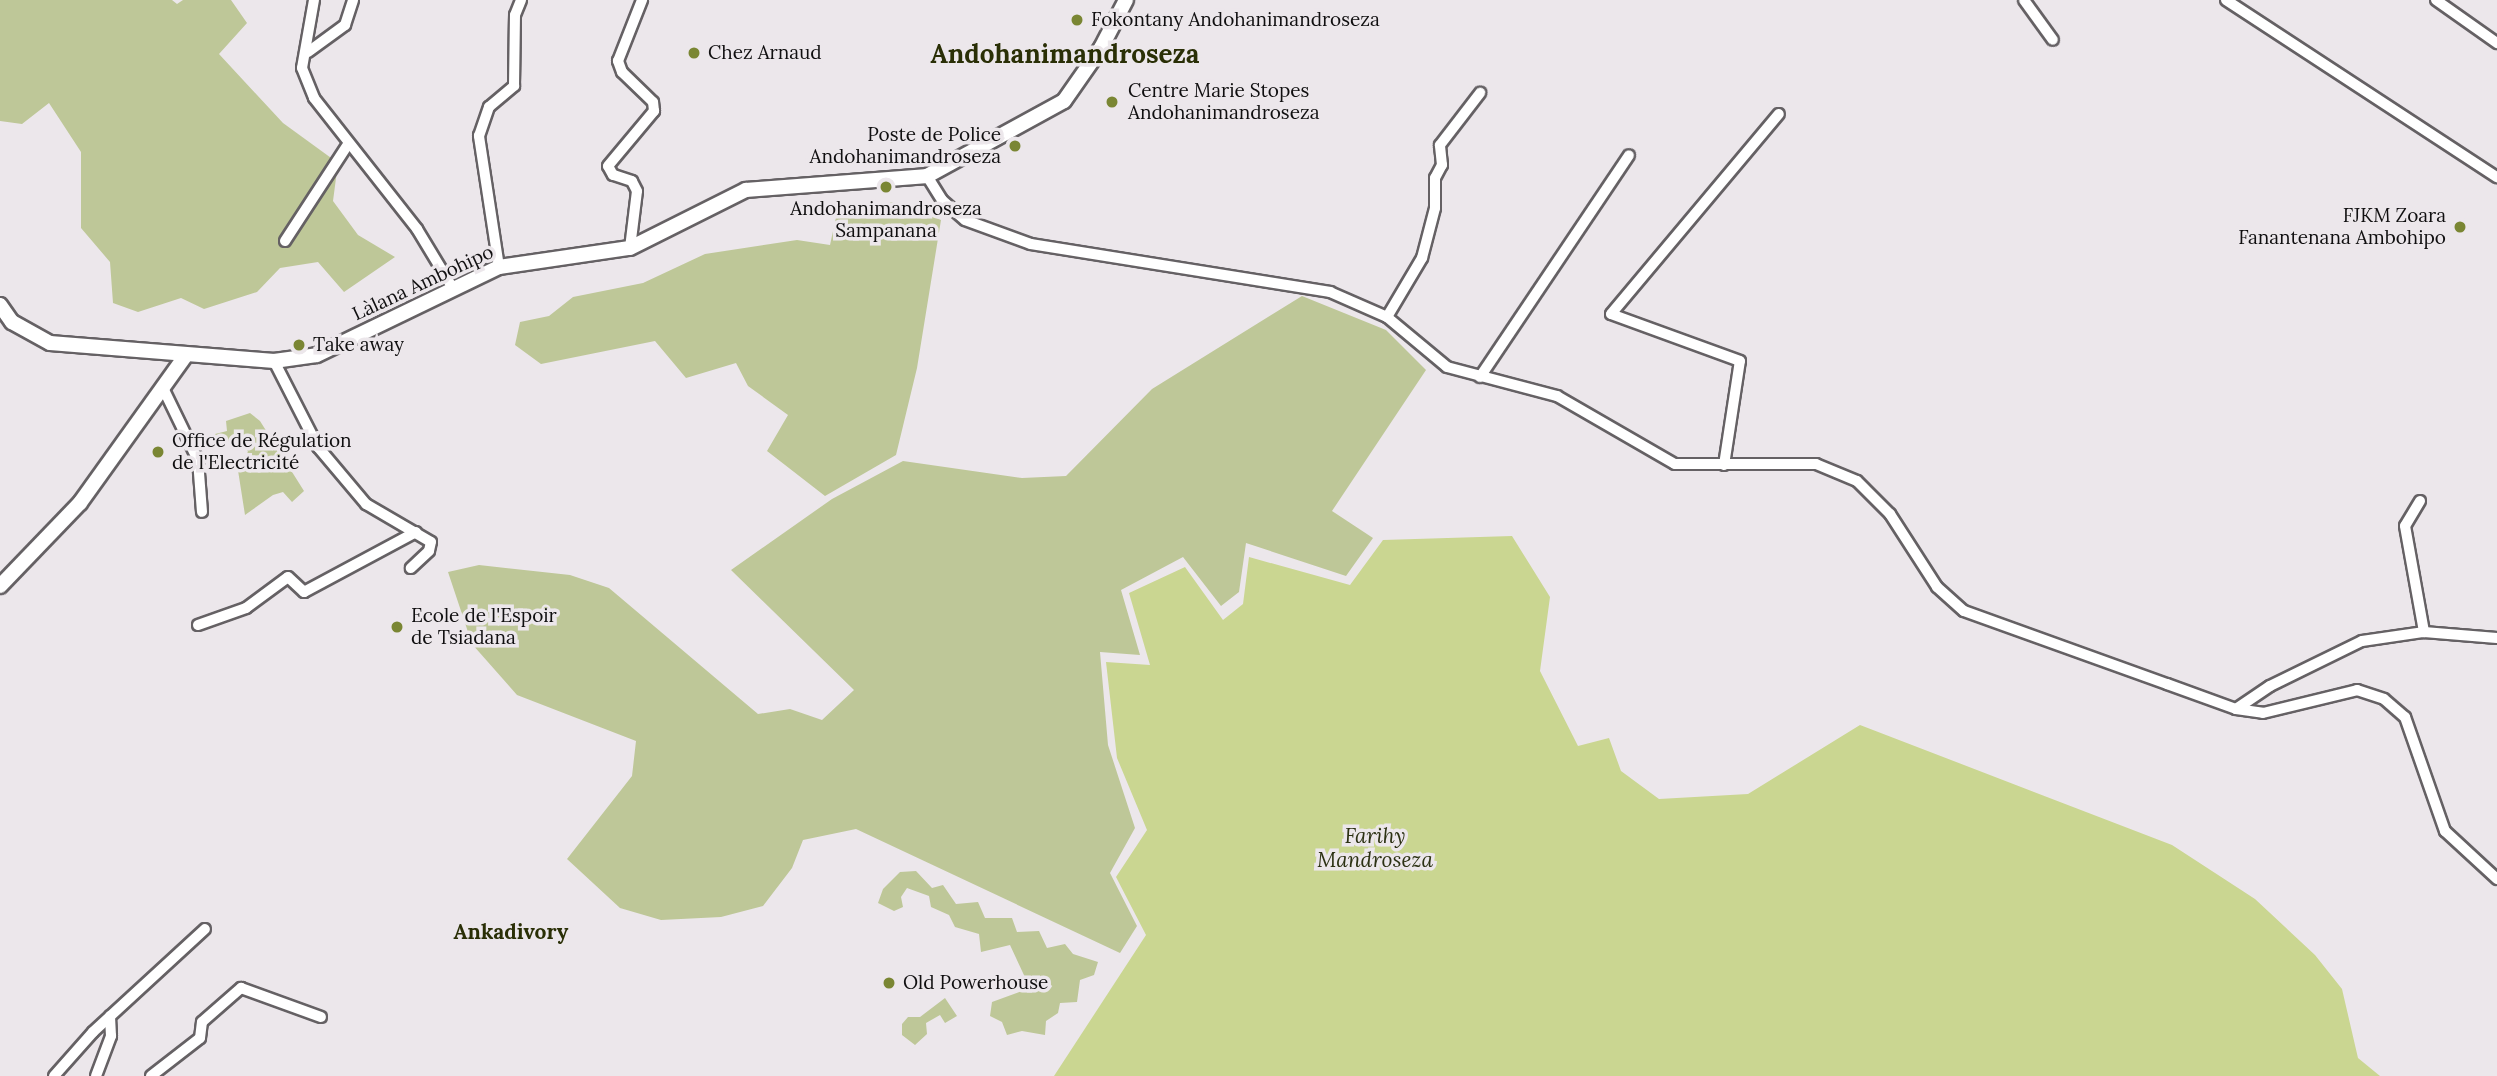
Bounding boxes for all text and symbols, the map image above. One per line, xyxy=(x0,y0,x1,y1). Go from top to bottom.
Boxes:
place label: Fokontany Andohanimandroseza xyxy=(1091,9,1380,31)
marker: Fokontany Andohanimandroseza xyxy=(1069,12,1085,28)
district label: Andohanimandroseza xyxy=(931,38,1199,70)
place label: Chez Arnaud xyxy=(708,42,822,64)
marker: Chez Arnaud xyxy=(686,45,702,61)
place label: Centre Marie Stopes Andohanimandroseza xyxy=(1128,80,1319,124)
marker: Centre Marie Stopes Andohanimandroseza xyxy=(1102,92,1122,112)
place label: Poste de Police Andohanimandroseza xyxy=(810,124,1001,168)
marker: Poste de Police Andohanimandroseza xyxy=(1007,138,1023,154)
marker: Andohanimandroseza Sampanana xyxy=(878,179,894,195)
place label: Andohanimandroseza Sampanana xyxy=(790,198,982,242)
place label: FJKM Zoara Fanantenana Ambohipo xyxy=(2238,205,2446,249)
marker: FJKM Zoara Fanantenana Ambohipo xyxy=(2452,219,2468,235)
street label: Làlana Ambohipo xyxy=(349,240,497,326)
place label: Take away xyxy=(313,334,404,356)
marker: Take away xyxy=(291,337,307,353)
place label: Office de Régulation de l'Electricité xyxy=(172,430,352,474)
marker: Office de Régulation de l'Electricité xyxy=(150,444,166,460)
place label: Ecole de l'Espoir de Tsiadana xyxy=(411,605,557,649)
marker: Ecole de l'Espoir de Tsiadana xyxy=(389,619,405,635)
water label: Farihy Mandroseza xyxy=(1317,823,1433,873)
district label: Ankadivory xyxy=(454,919,568,945)
place label: Old Powerhouse xyxy=(903,972,1048,994)
marker: Old Powerhouse xyxy=(881,975,897,991)

